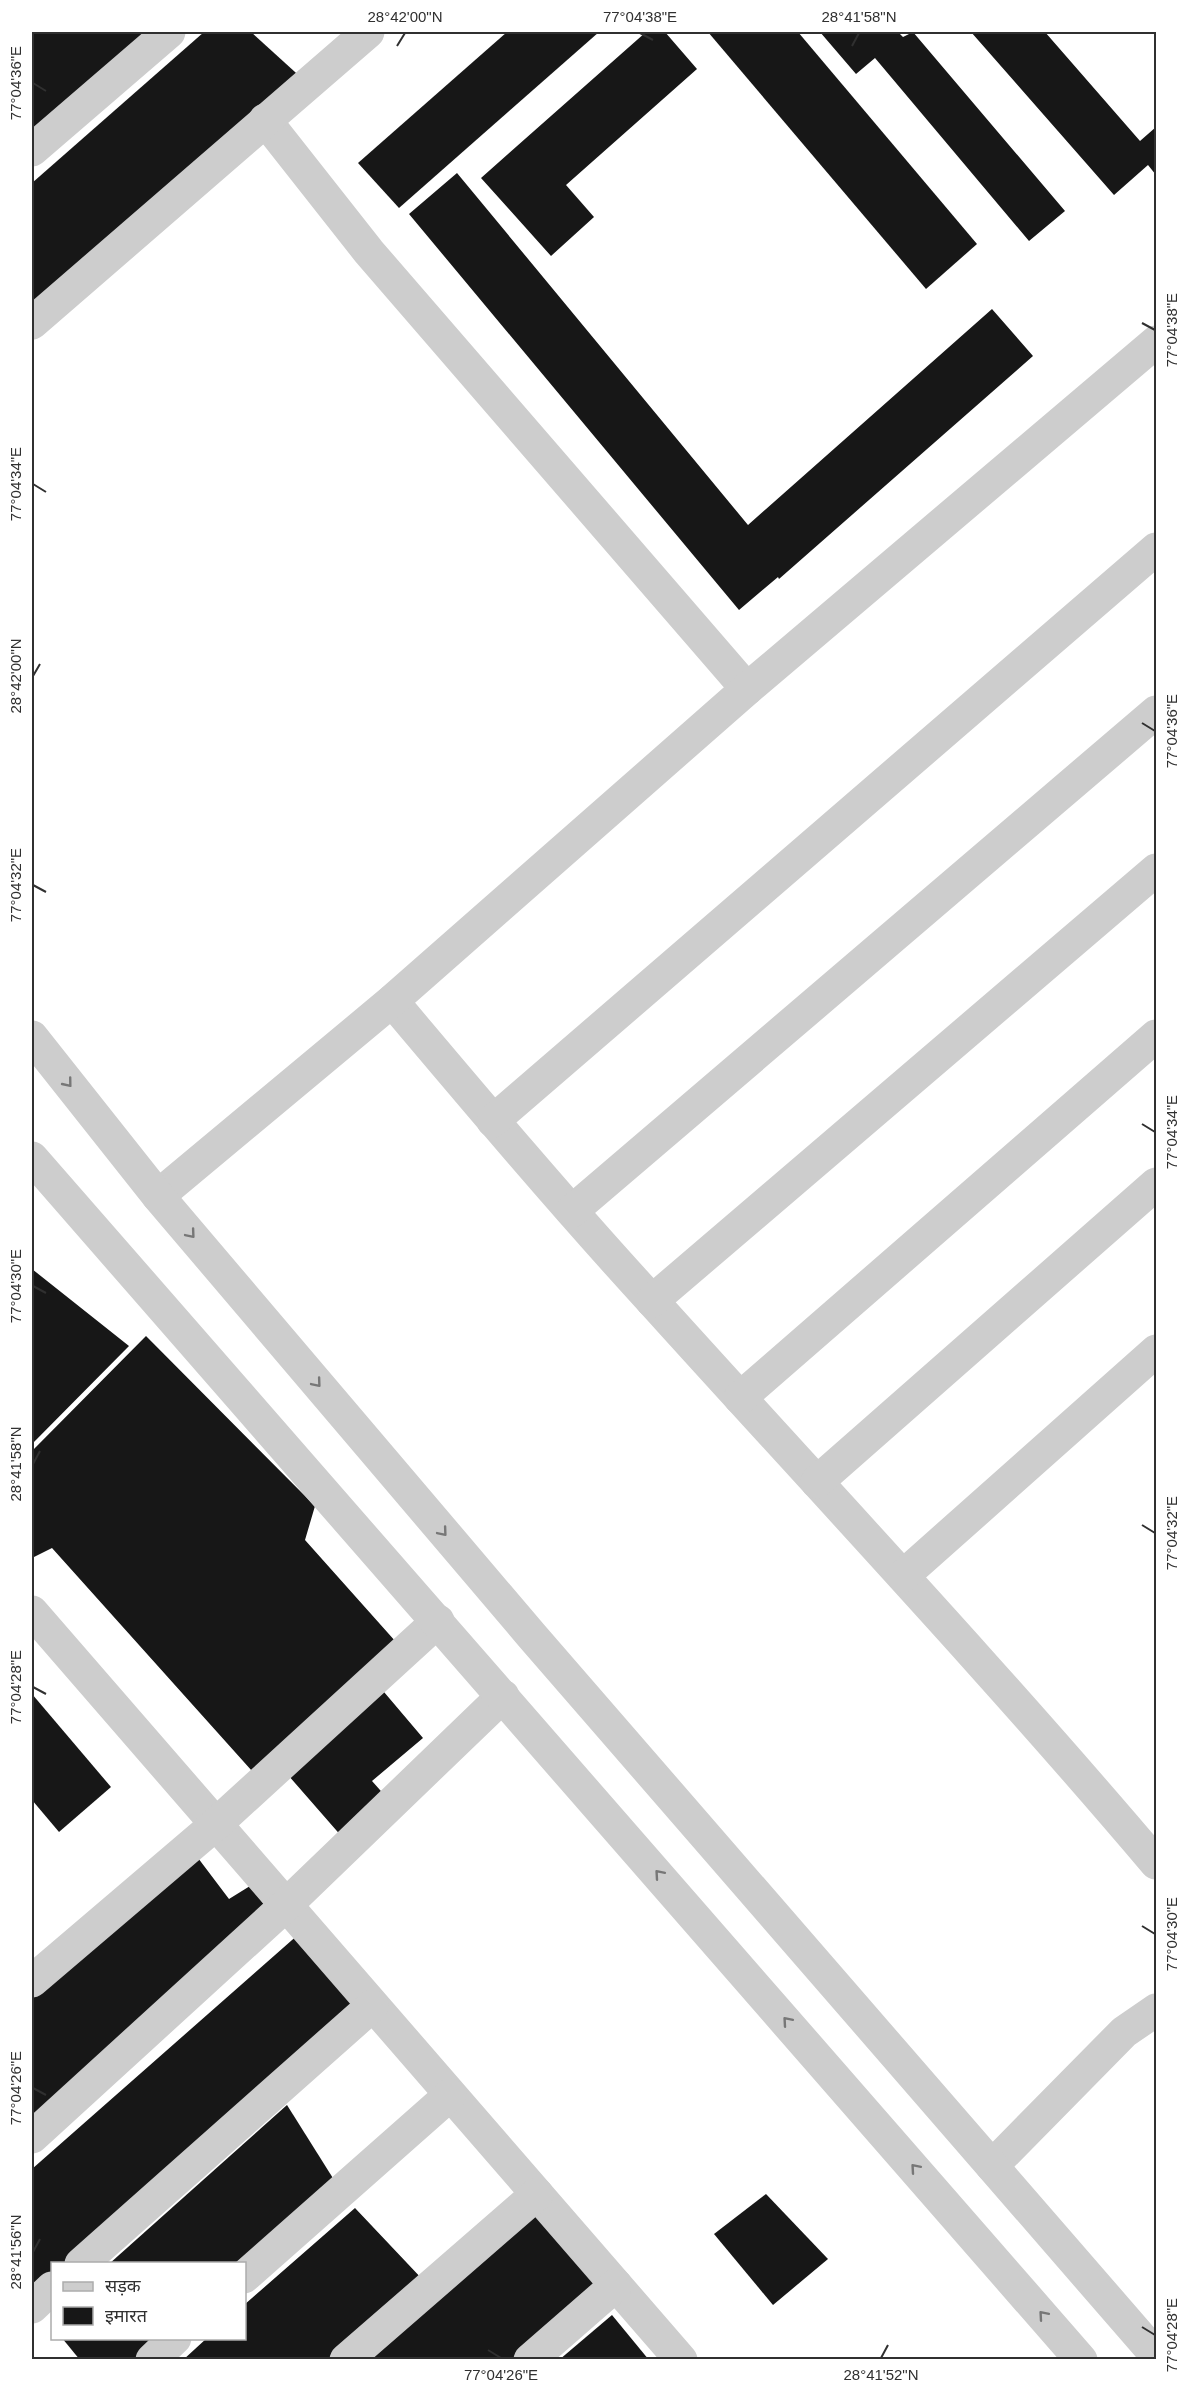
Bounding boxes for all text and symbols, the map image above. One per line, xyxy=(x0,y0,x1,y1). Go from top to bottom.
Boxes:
text: 28°42'00"N xyxy=(367,8,443,25)
text: 77°04'38"E xyxy=(603,8,677,25)
text: 28°41'58"N xyxy=(821,8,897,25)
text: 77°04'36"E xyxy=(7,46,24,120)
text: 77°04'38"E xyxy=(1163,293,1180,367)
text: 77°04'34"E xyxy=(7,447,24,521)
text: 28°42'00"N xyxy=(7,638,24,714)
text: 77°04'36"E xyxy=(1163,694,1180,768)
text: 77°04'32"E xyxy=(7,848,24,922)
one-way arrow xyxy=(61,1076,72,1087)
text: 77°04'34"E xyxy=(1163,1095,1180,1169)
one-way arrow xyxy=(184,1227,195,1238)
text: 77°04'30"E xyxy=(7,1249,24,1323)
one-way arrow xyxy=(310,1376,321,1387)
text: 28°41'58"N xyxy=(7,1426,24,1502)
text: 77°04'32"E xyxy=(1163,1496,1180,1570)
one-way arrow xyxy=(436,1525,447,1536)
text: 77°04'28"E xyxy=(7,1650,24,1724)
one-way arrow xyxy=(655,1870,666,1881)
text: 77°04'30"E xyxy=(1163,1897,1180,1971)
one-way arrow xyxy=(783,2017,794,2028)
text: 77°04'26"E xyxy=(7,2051,24,2125)
one-way arrow xyxy=(911,2164,922,2175)
text: 28°41'56"N xyxy=(7,2214,24,2290)
legend xyxy=(51,2262,246,2340)
text: सड़क xyxy=(105,2276,142,2296)
text: 77°04'28"E xyxy=(1163,2298,1180,2372)
text: इमारत xyxy=(105,2306,148,2326)
one-way arrow xyxy=(1039,2311,1050,2322)
text: 77°04'26"E xyxy=(464,2366,538,2383)
text: 28°41'52"N xyxy=(843,2366,919,2383)

